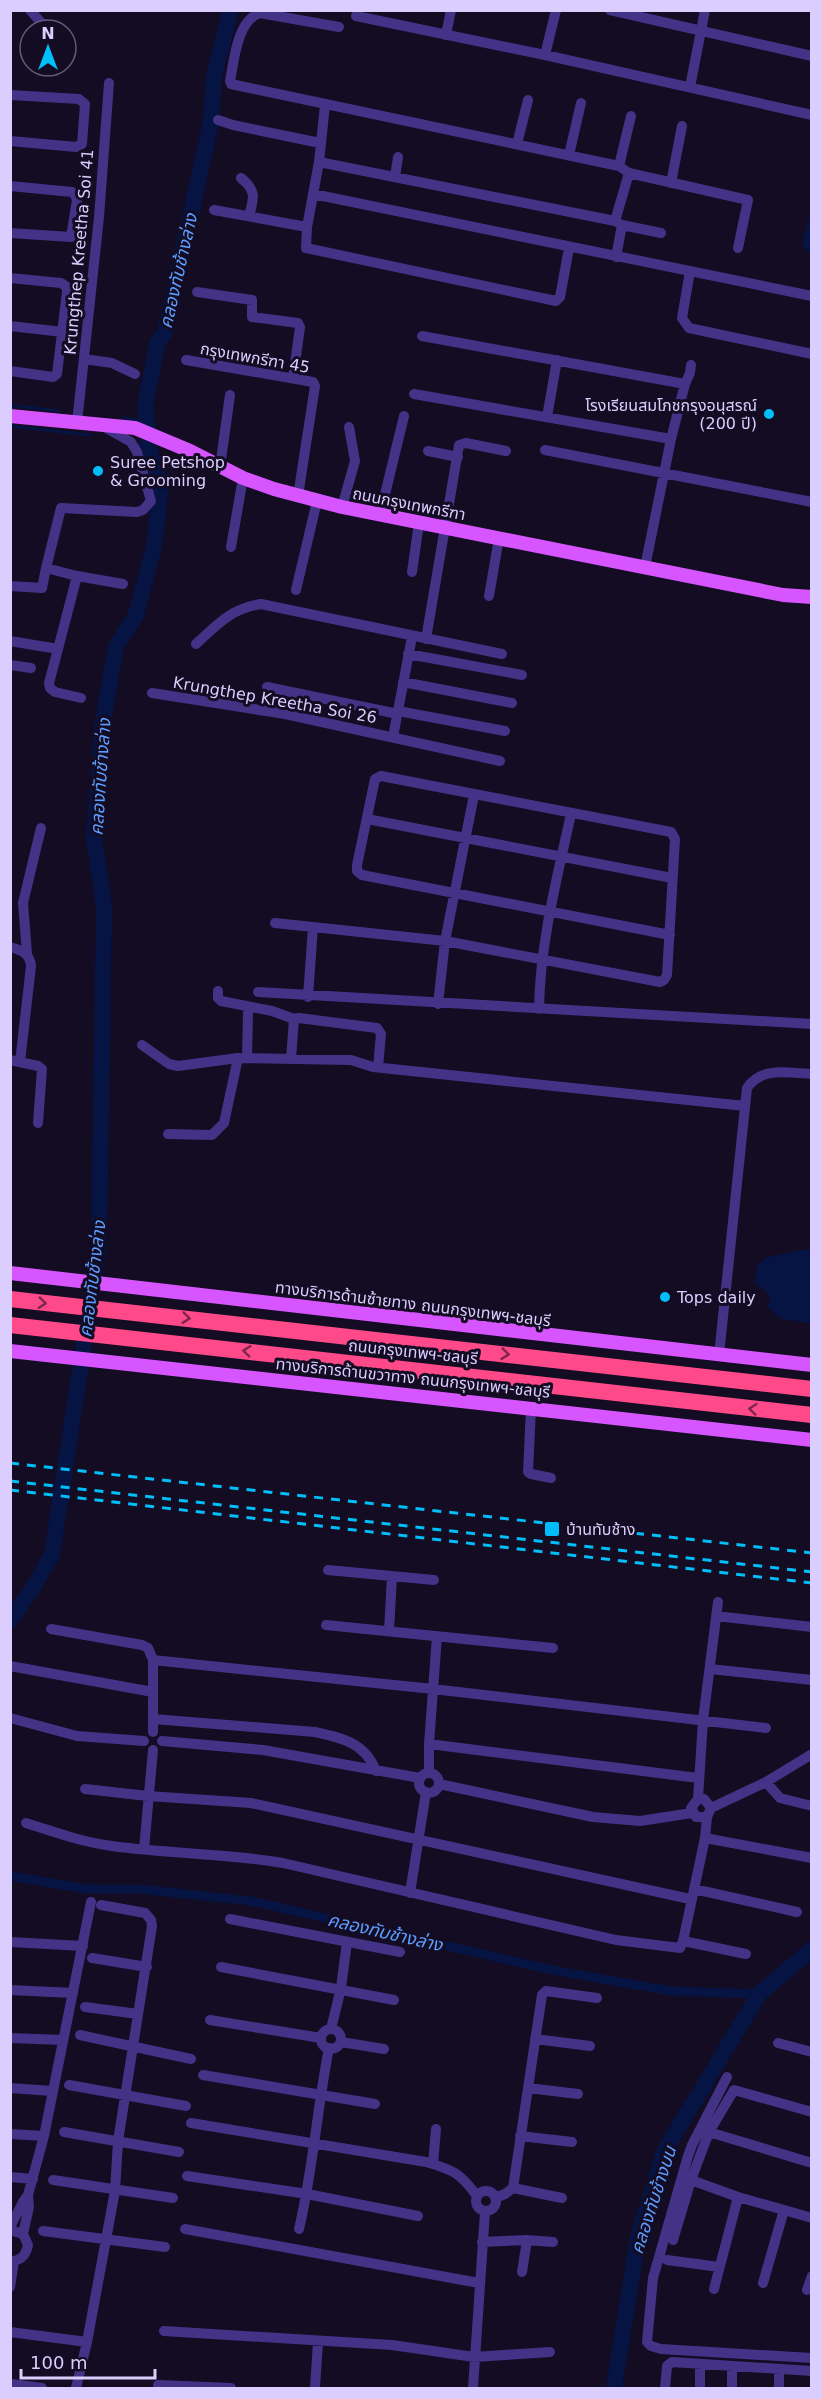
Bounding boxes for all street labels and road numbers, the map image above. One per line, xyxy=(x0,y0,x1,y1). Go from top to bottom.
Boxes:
street label: Krungthep Kreetha Soi 41 xyxy=(61,148,97,356)
street label: กรุงเทพกรีฑา 45 xyxy=(199,339,311,377)
street label: ถนนกรุงเทพกรีฑา xyxy=(351,484,467,524)
street label: Krungthep Kreetha Soi 26 xyxy=(172,673,378,727)
street label: ทางบริการด้านซ้ายทาง ถนนกรุงเทพฯ-ชลบุรี xyxy=(274,1278,552,1330)
street label: ถนนกรุงเทพฯ-ชลบุรี xyxy=(347,1336,479,1368)
street label: ทางบริการด้านขวาทาง ถนนกรุงเทพฯ-ชลบุรี xyxy=(275,1354,551,1402)

